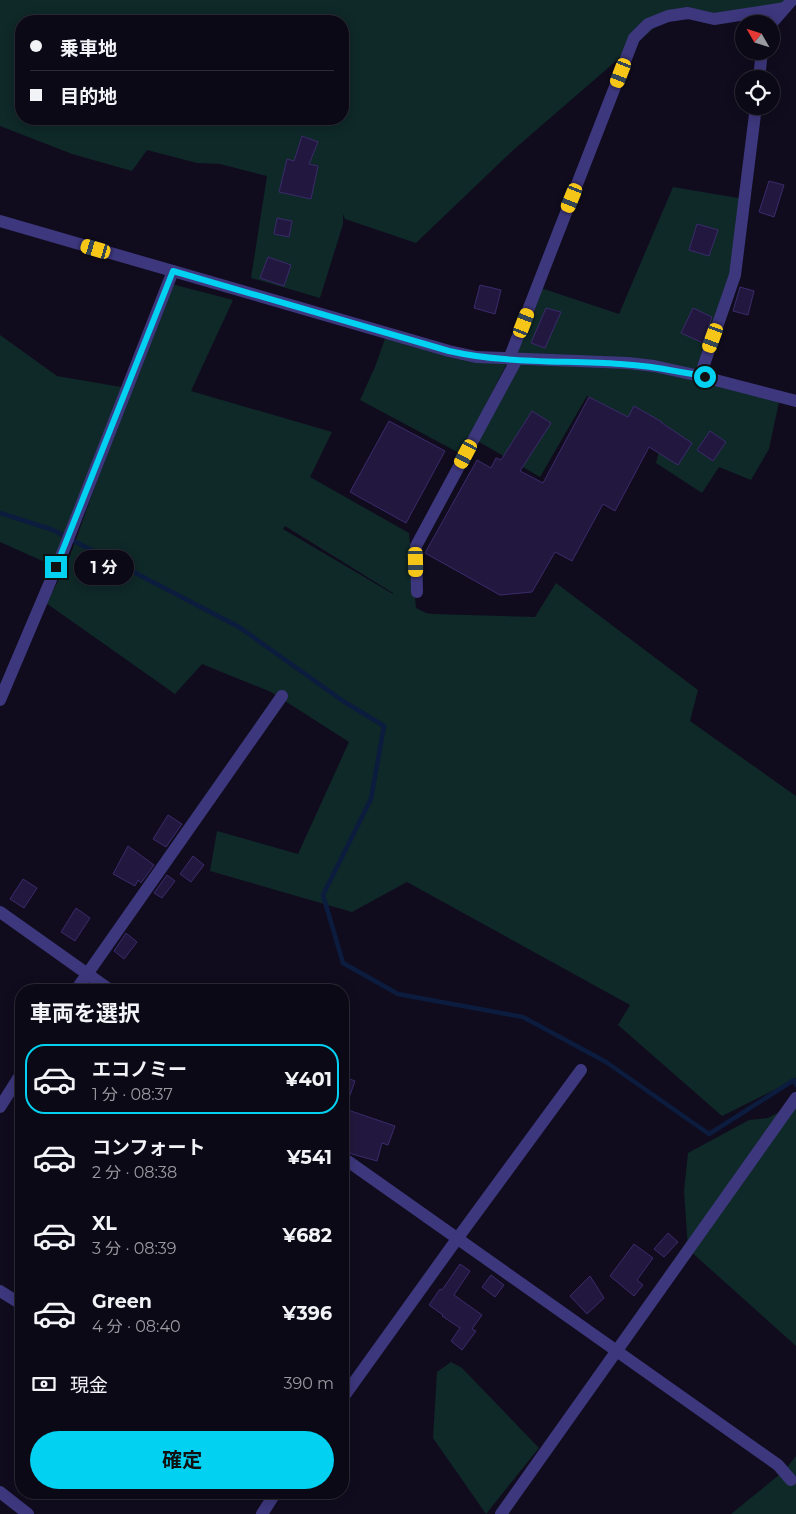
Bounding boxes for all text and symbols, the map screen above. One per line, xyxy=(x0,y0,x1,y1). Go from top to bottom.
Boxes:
north arrow xyxy=(735,15,780,60)
map controls xyxy=(735,15,780,115)
text: 乗車地 xyxy=(60,37,117,60)
car xyxy=(608,56,633,90)
button: locate xyxy=(735,70,780,115)
text: 目的地 xyxy=(60,85,117,108)
car xyxy=(559,181,584,215)
car xyxy=(79,238,112,260)
car xyxy=(511,306,536,340)
car xyxy=(700,321,725,355)
route start xyxy=(694,366,716,388)
car xyxy=(452,437,479,471)
car xyxy=(408,547,423,577)
callout: 1 分 xyxy=(74,550,134,584)
route end xyxy=(45,556,67,578)
text: 1 分 xyxy=(91,558,117,577)
text: 車両を選択 xyxy=(30,1000,140,1027)
icon: car xyxy=(32,1057,77,1102)
text: エコノミー xyxy=(92,1058,187,1081)
text: ¥401 xyxy=(285,1068,332,1091)
text: 1 分 · 08:37 xyxy=(92,1085,173,1104)
icon: car xyxy=(32,1135,77,1180)
text: コンフォート xyxy=(92,1136,205,1159)
text: ¥541 xyxy=(287,1146,332,1169)
text: 2 分 · 08:38 xyxy=(92,1163,177,1182)
text: XL xyxy=(92,1212,117,1235)
icon: car xyxy=(32,1213,77,1258)
text: ¥682 xyxy=(282,1224,332,1247)
text: 3 分 · 08:39 xyxy=(92,1239,177,1258)
text: Green xyxy=(92,1290,152,1313)
icon: car xyxy=(32,1291,77,1336)
text: ¥396 xyxy=(282,1302,332,1325)
text: 4 分 · 08:40 xyxy=(92,1317,181,1336)
icon: cash xyxy=(30,1370,58,1398)
text: 現金 xyxy=(70,1374,108,1397)
text: 390 m xyxy=(283,1374,334,1393)
button: 確定 xyxy=(30,1431,334,1489)

